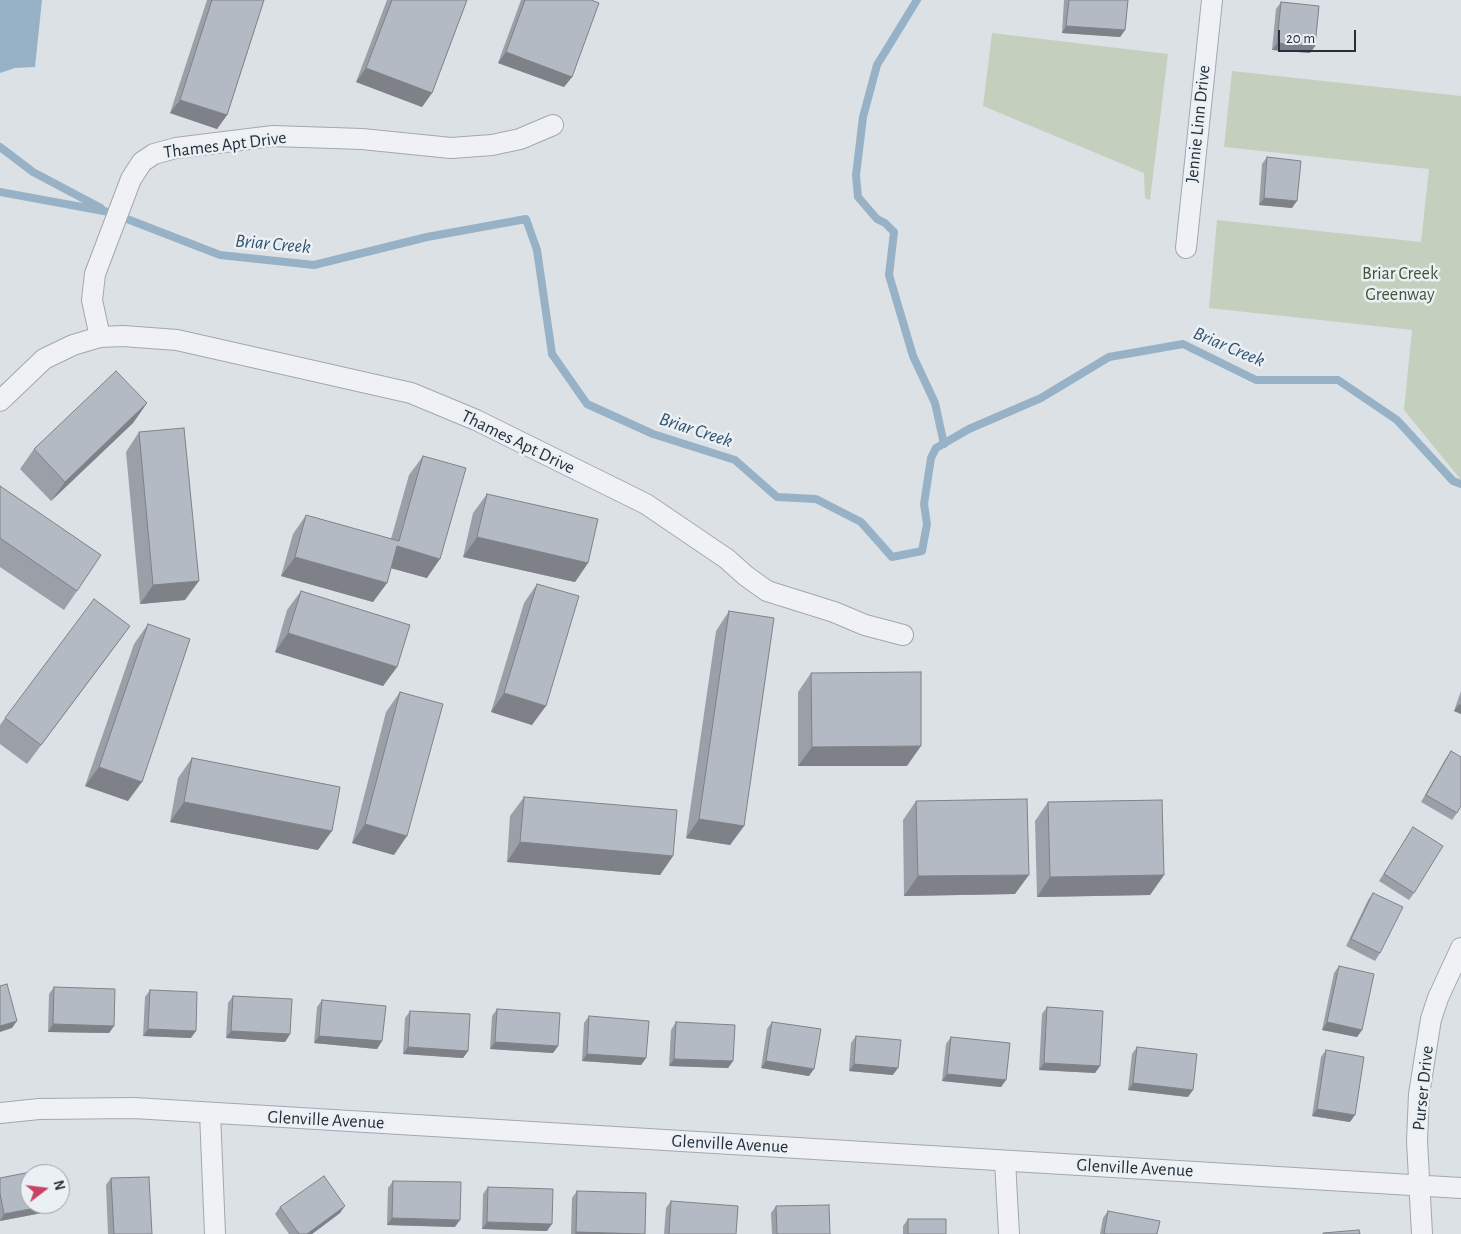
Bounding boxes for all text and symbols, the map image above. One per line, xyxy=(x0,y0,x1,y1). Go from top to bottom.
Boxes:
scale bar xyxy=(1281,20,1358,52)
text: 20 m xyxy=(1286,31,1315,46)
street label: Jennie Linn Drive xyxy=(1181,64,1215,184)
street label: Thames Apt Drive xyxy=(162,127,288,163)
water label: Briar Creek xyxy=(234,229,312,259)
park label: Briar Creek Greenway xyxy=(1362,263,1438,306)
water label: Briar Creek xyxy=(1190,322,1268,372)
street label: Thames Apt Drive xyxy=(458,405,578,479)
water label: Briar Creek xyxy=(657,407,735,453)
street label: Purser Drive xyxy=(1408,1045,1438,1131)
street label: Glenville Avenue xyxy=(267,1106,385,1134)
street label: Glenville Avenue xyxy=(671,1130,789,1158)
street label: Glenville Avenue xyxy=(1076,1154,1194,1182)
north arrow xyxy=(20,1164,70,1214)
text: N xyxy=(50,1179,67,1192)

